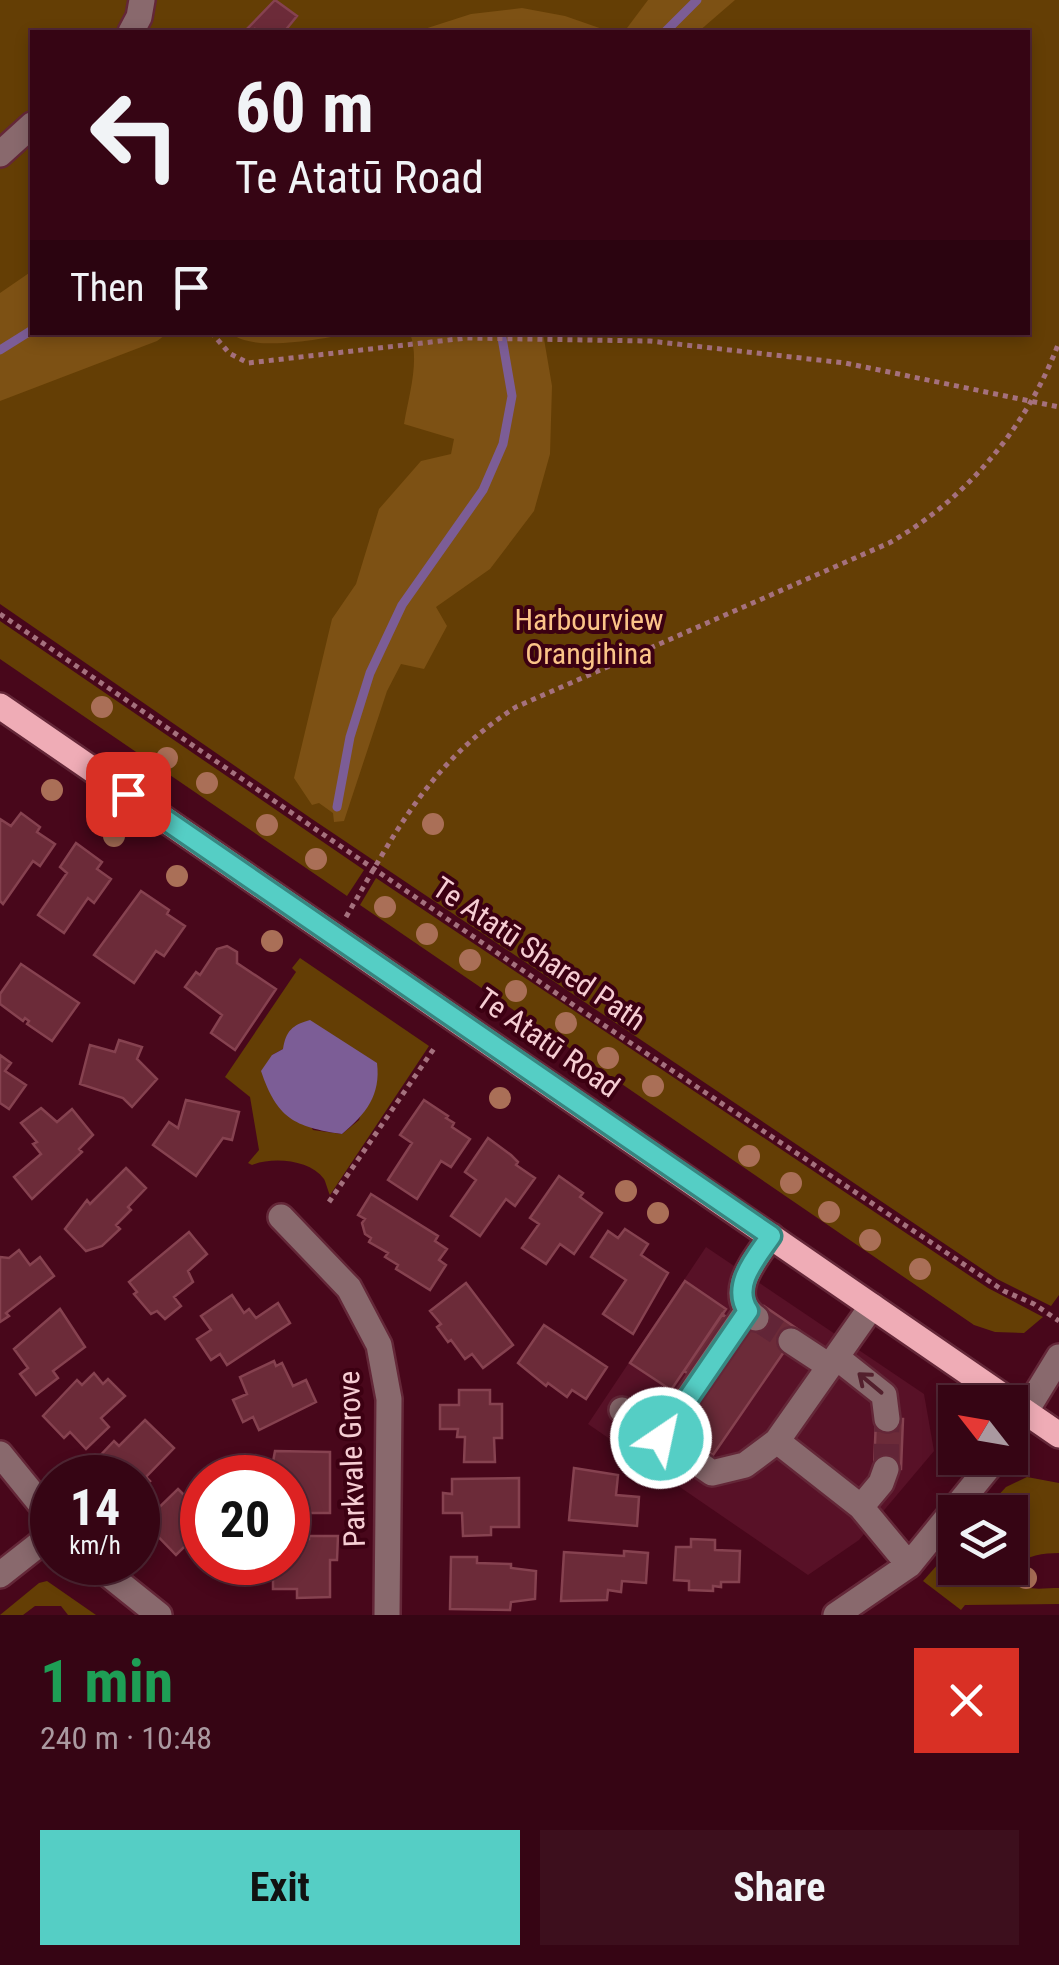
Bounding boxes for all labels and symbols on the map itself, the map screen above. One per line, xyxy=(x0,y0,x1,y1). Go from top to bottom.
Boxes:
park label: Harbourview Orangihina xyxy=(514,602,664,671)
pin xyxy=(86,752,171,837)
street label: Te Atatū Shared Path xyxy=(426,869,652,1038)
street label: Te Atatū Road xyxy=(470,981,626,1105)
street label: Parkvale Grove xyxy=(331,1370,372,1548)
one-way arrow xyxy=(857,1372,883,1394)
north arrow xyxy=(938,1385,1028,1475)
position arrow xyxy=(609,1386,713,1490)
speed limit sign: 20 xyxy=(180,1455,310,1585)

